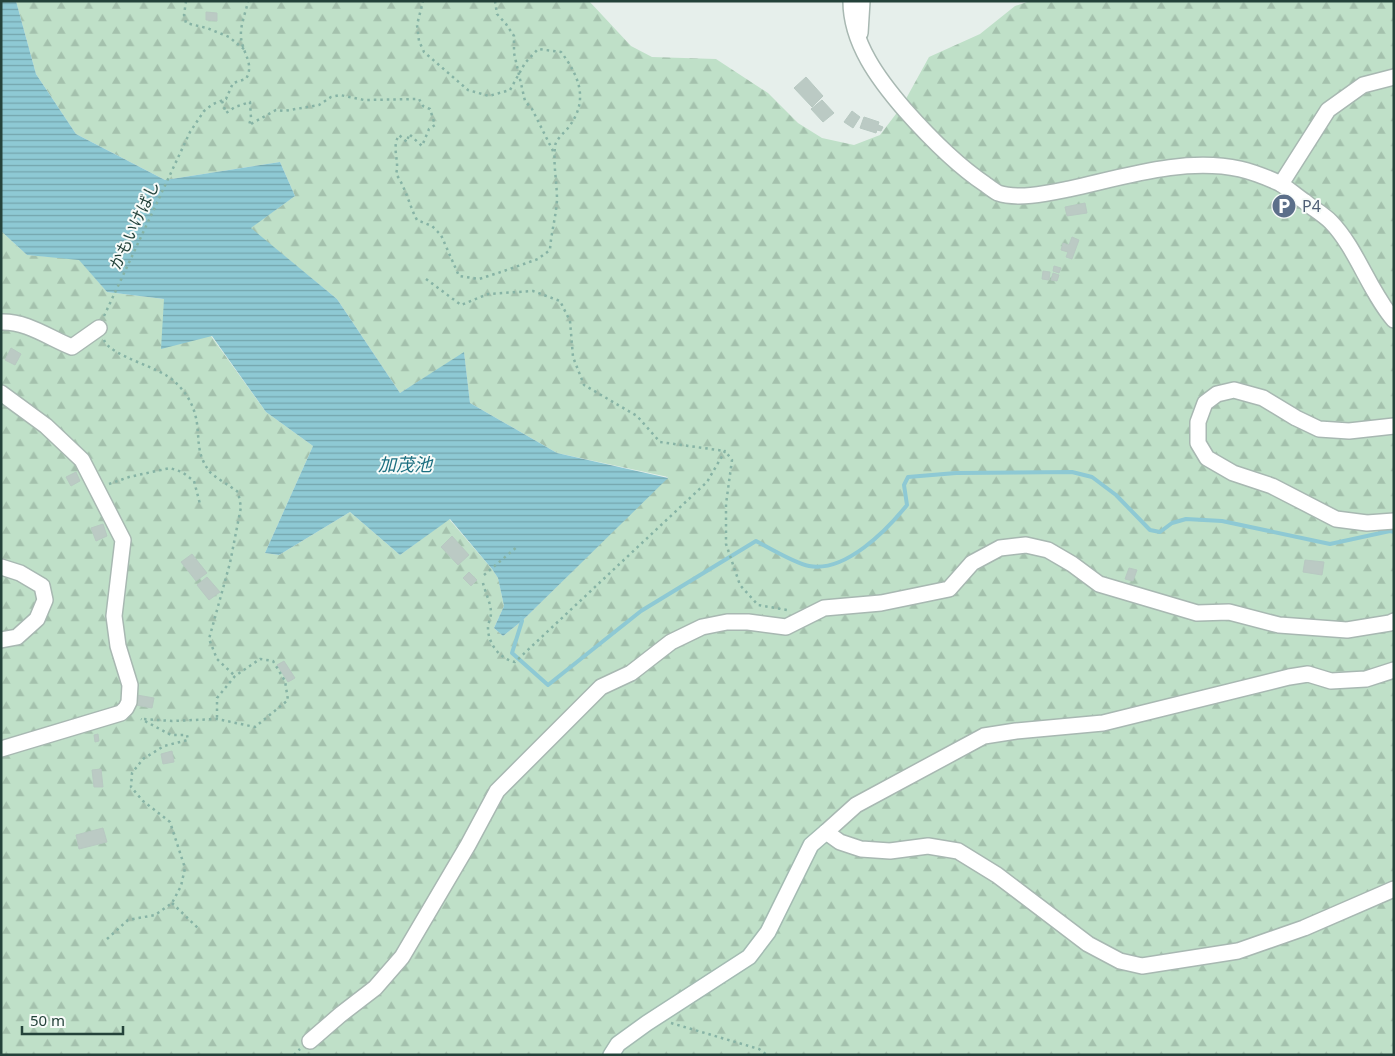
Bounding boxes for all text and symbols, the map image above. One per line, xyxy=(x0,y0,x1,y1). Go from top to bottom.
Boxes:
street label: かもいけばし xyxy=(104,177,164,273)
parking icon: P4 xyxy=(1271,193,1297,219)
place label: P4 xyxy=(1302,195,1321,217)
water label: 加茂池 xyxy=(378,452,434,476)
scale bar xyxy=(22,1004,124,1036)
text: 50 m xyxy=(30,1010,65,1030)

